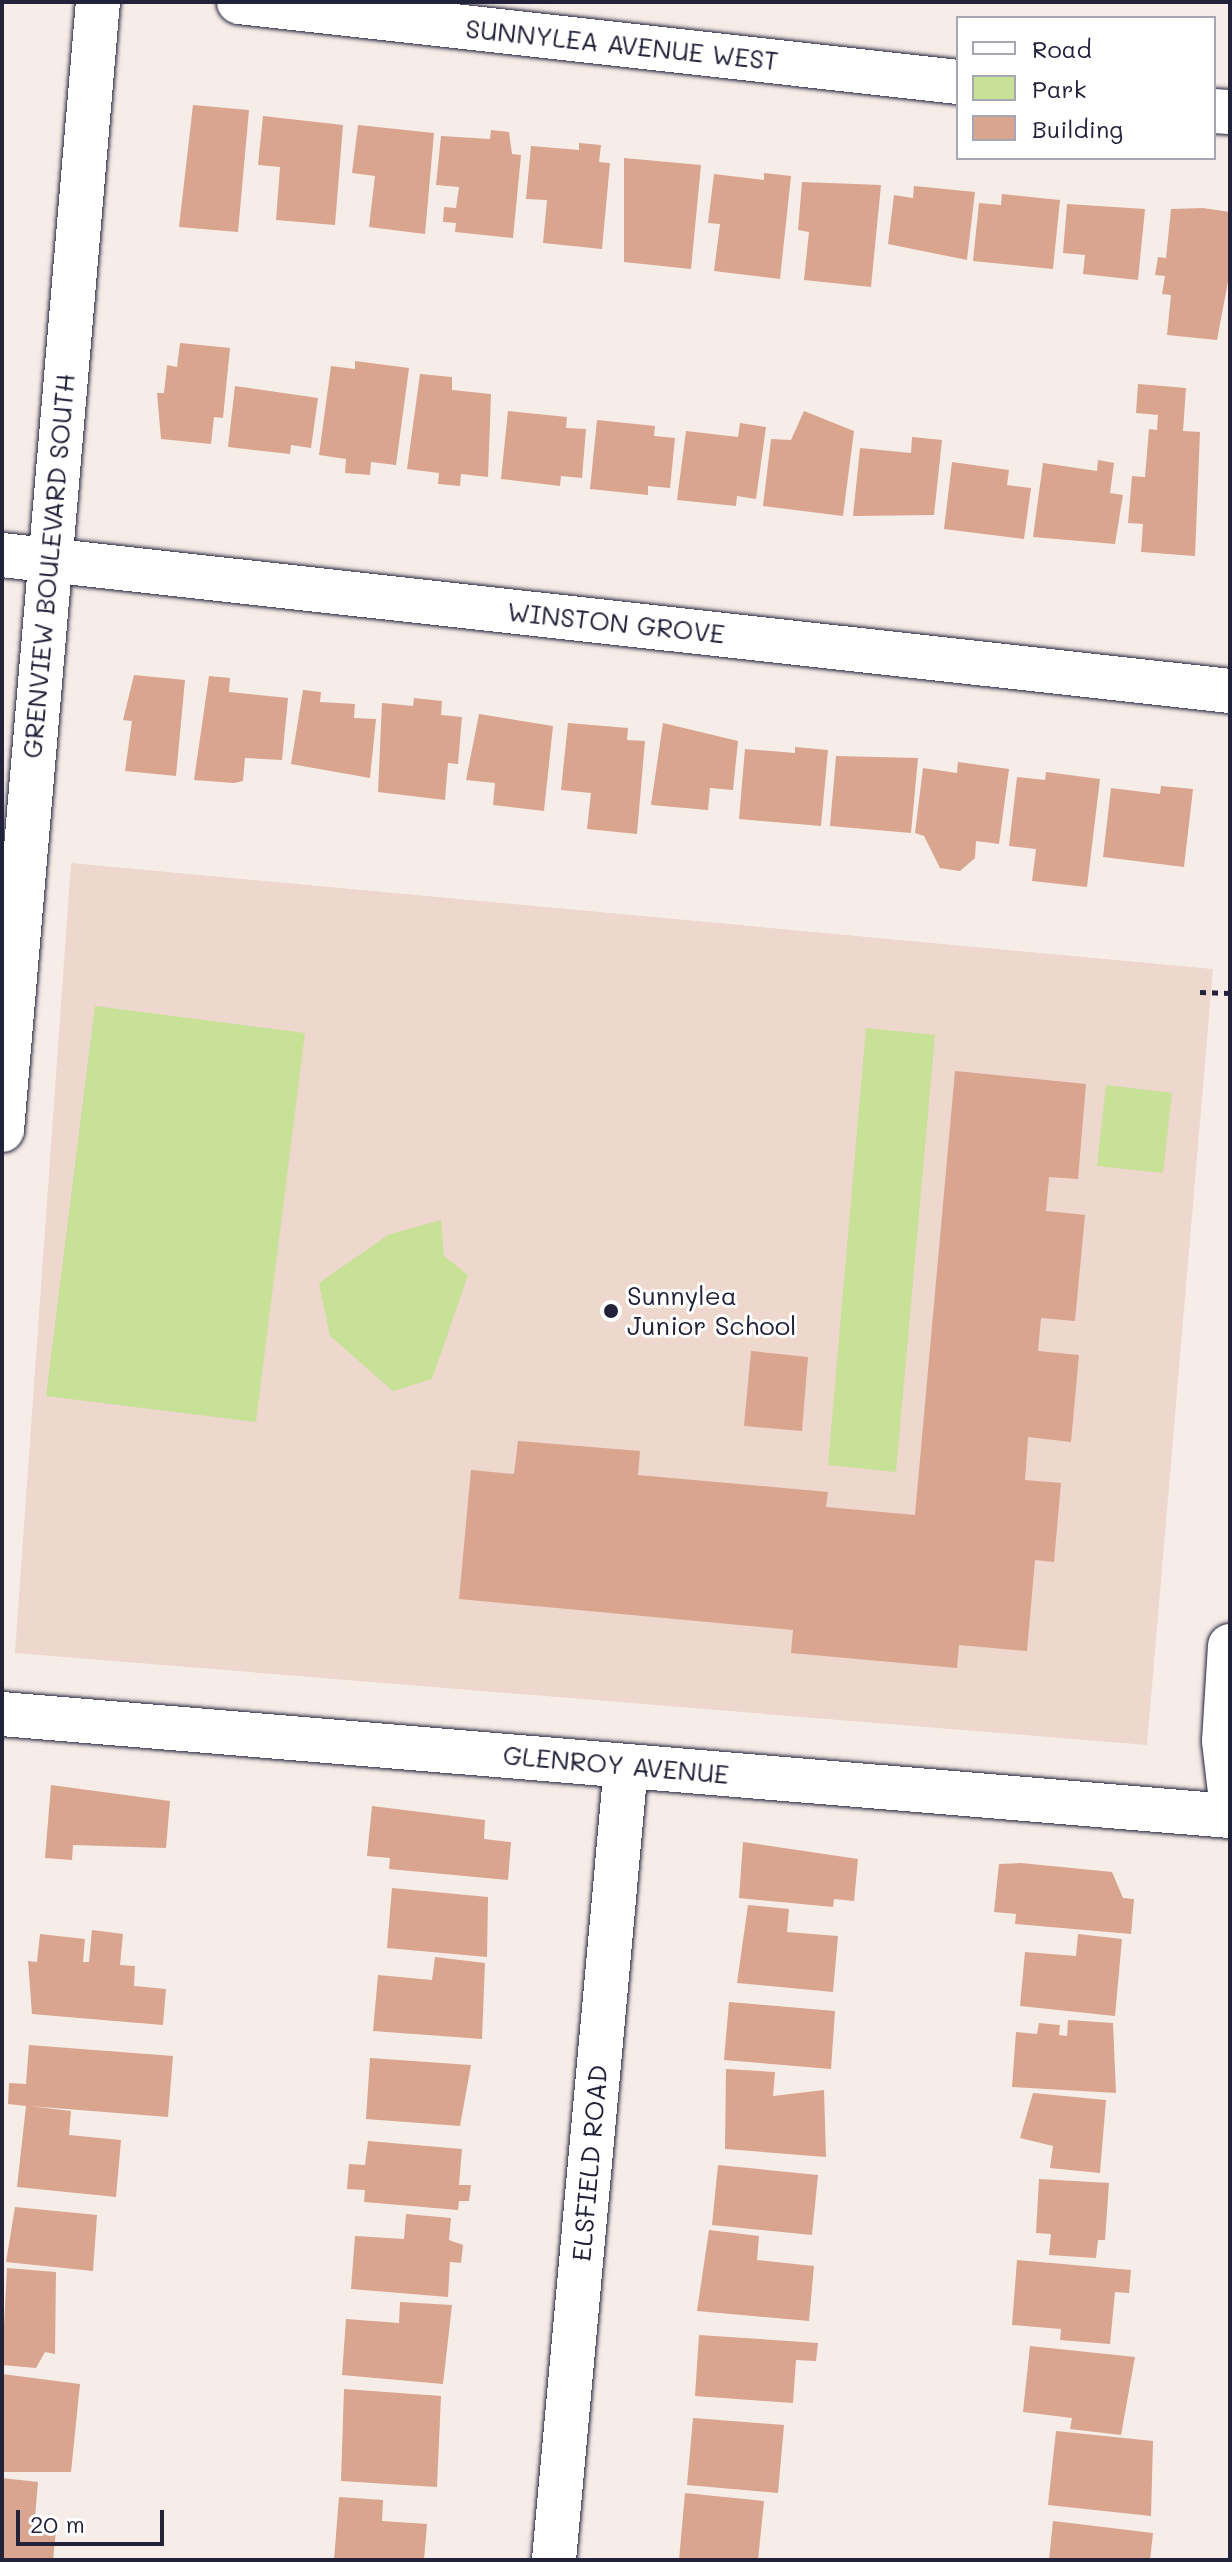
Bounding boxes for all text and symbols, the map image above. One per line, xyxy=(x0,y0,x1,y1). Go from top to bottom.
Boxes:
street label: SUNNYLEA AVENUE WEST xyxy=(464,13,780,77)
legend xyxy=(956,16,1216,160)
text: Road xyxy=(1032,33,1092,64)
text: Park xyxy=(1032,73,1086,104)
text: Building xyxy=(1032,113,1123,144)
street label: GRENVIEW BOULEVARD SOUTH xyxy=(17,372,81,760)
street label: WINSTON GROVE xyxy=(506,596,726,650)
place label: Sunnylea Junior School xyxy=(627,1280,797,1342)
marker: Sunnylea Junior School xyxy=(602,1302,620,1320)
street label: GLENROY AVENUE xyxy=(502,1740,730,1790)
street label: ELSFIELD ROAD xyxy=(566,2064,614,2262)
scale bar xyxy=(20,2494,168,2544)
text: 20 m xyxy=(30,2508,85,2539)

